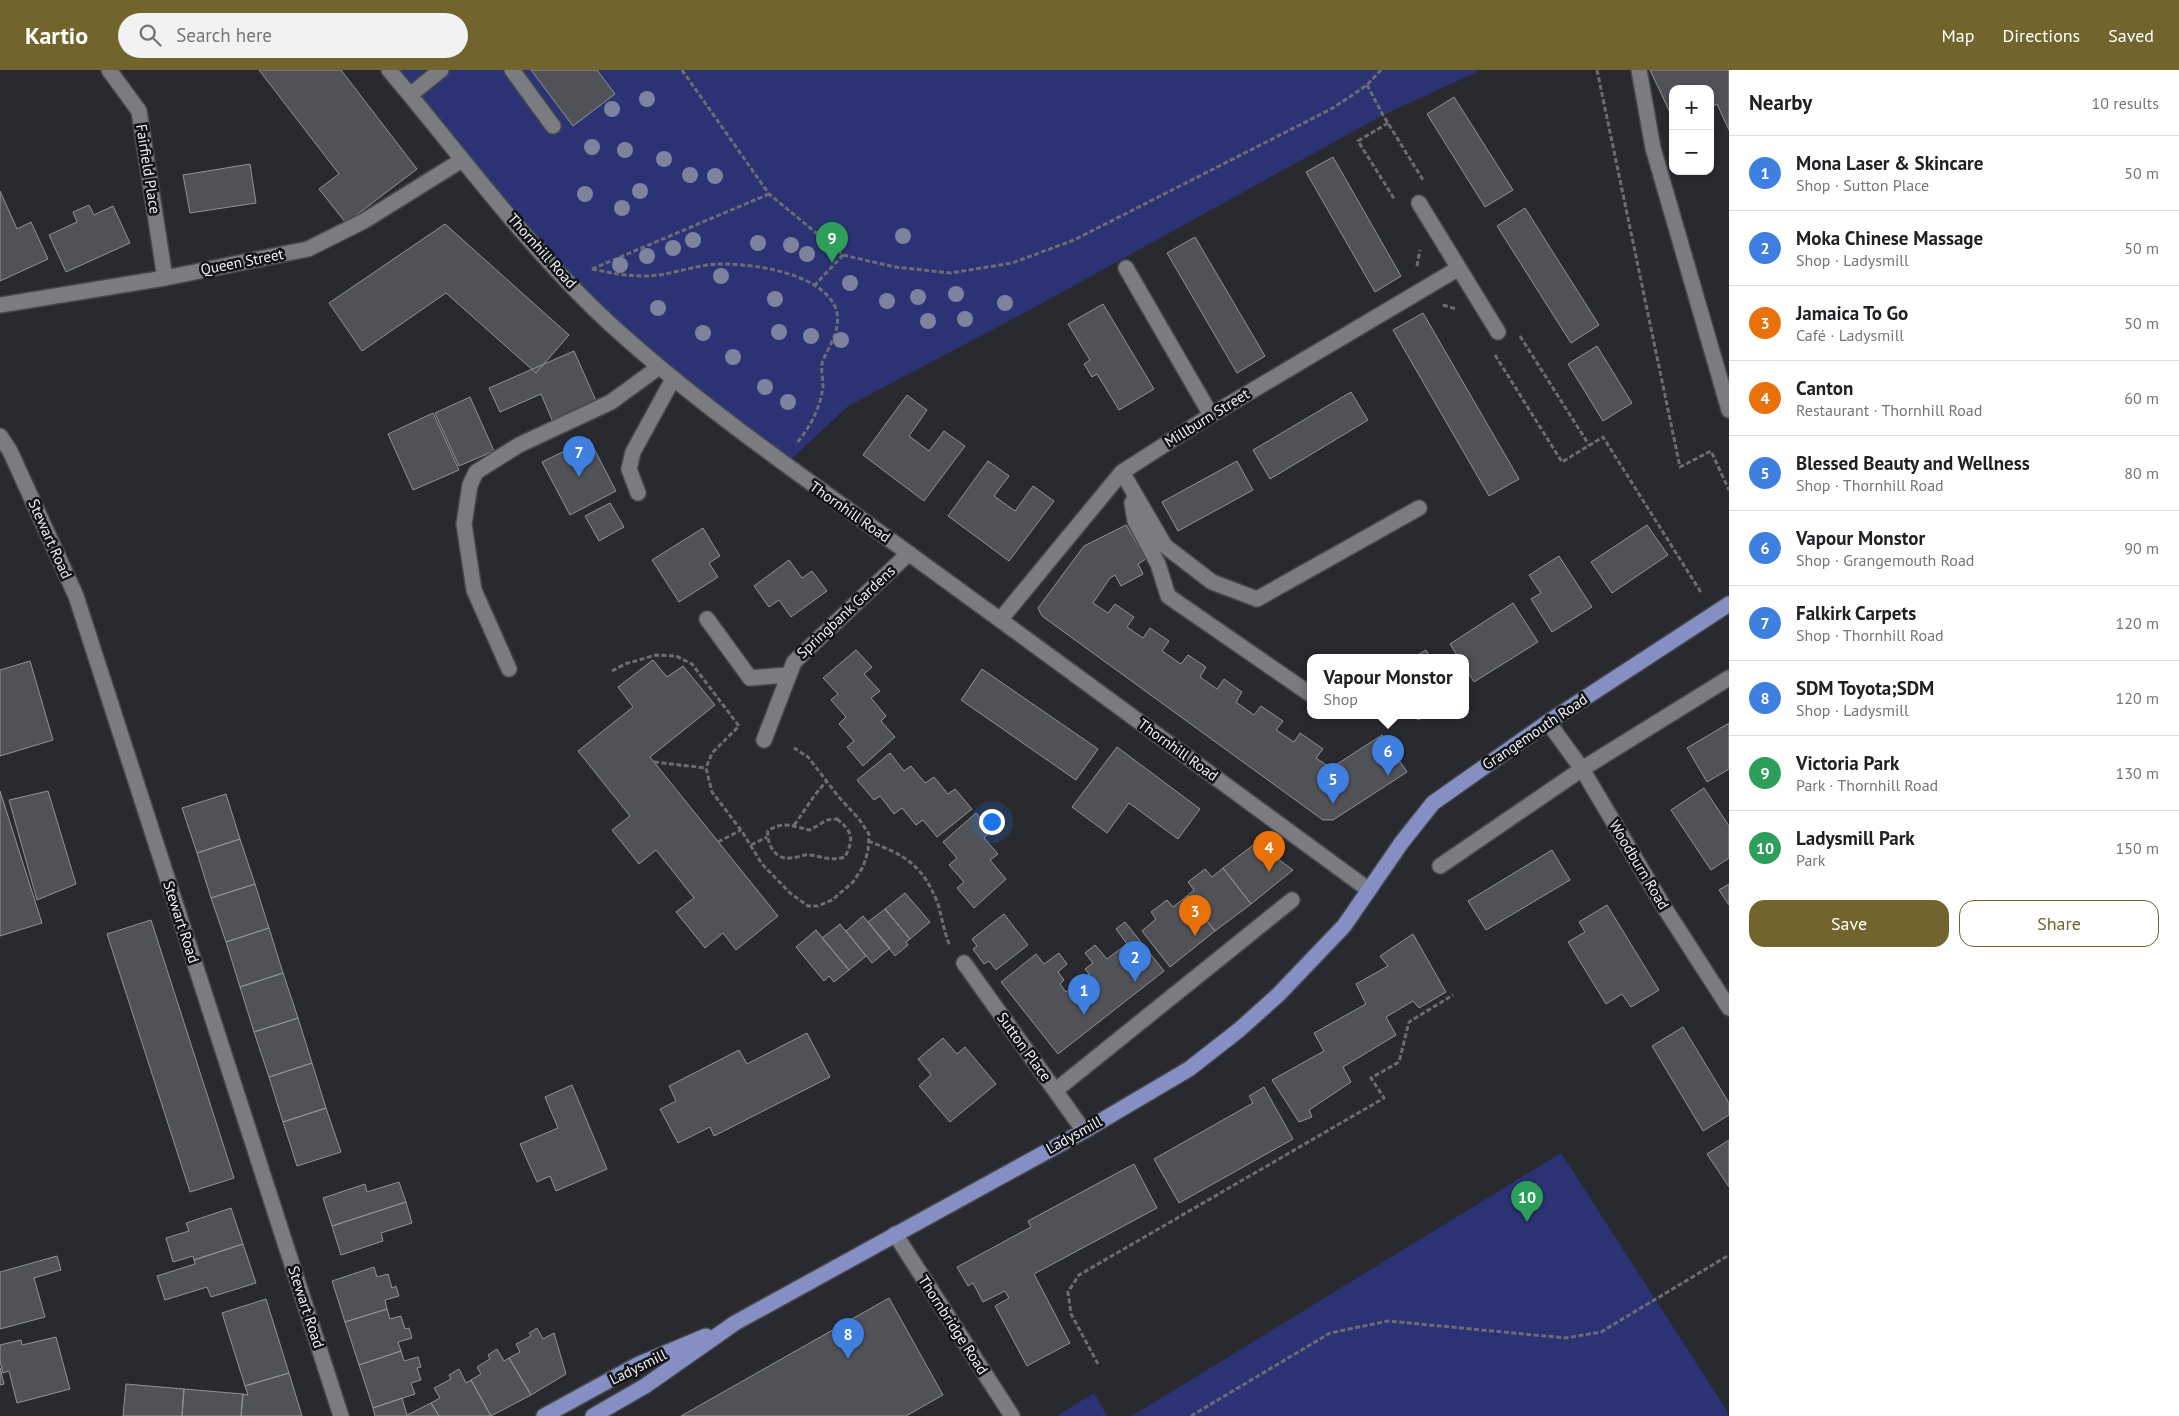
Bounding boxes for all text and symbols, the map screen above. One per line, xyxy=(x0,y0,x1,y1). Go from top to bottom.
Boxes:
search box xyxy=(118,13,468,58)
text: Kartio xyxy=(25,20,88,51)
icon: search xyxy=(136,21,164,49)
text: Search here xyxy=(176,23,272,47)
text: Map xyxy=(1942,24,1974,47)
text: Directions xyxy=(2002,24,2080,47)
text: Saved xyxy=(2108,24,2154,47)
map controls xyxy=(1669,85,1714,175)
button: + xyxy=(1669,85,1714,130)
text: Nearby xyxy=(1749,89,1812,116)
text: 10 results xyxy=(2092,93,2159,113)
street label: Fairfield Place xyxy=(132,123,165,215)
button: − xyxy=(1669,130,1714,175)
text: Mona Laser & Skincare xyxy=(1796,151,1983,175)
text: 1 xyxy=(1760,163,1770,183)
text: 50 m xyxy=(2124,163,2159,183)
text: Shop · Sutton Place xyxy=(1796,175,1929,195)
street label: Thornhill Road xyxy=(504,209,581,292)
pin: 9 xyxy=(816,222,848,263)
text: Moka Chinese Massage xyxy=(1796,226,1983,250)
text: 2 xyxy=(1760,238,1770,258)
text: 50 m xyxy=(2124,238,2159,258)
street label: Queen Street xyxy=(199,244,285,279)
text: Shop · Ladysmill xyxy=(1796,250,1909,270)
text: Jamaica To Go xyxy=(1796,301,1908,325)
text: 3 xyxy=(1760,313,1770,333)
text: 50 m xyxy=(2124,313,2159,333)
text: Café · Ladysmill xyxy=(1796,325,1904,345)
text: Canton xyxy=(1796,376,1853,400)
street label: Millburn Street xyxy=(1161,384,1253,451)
text: 4 xyxy=(1760,388,1770,408)
text: 60 m xyxy=(2124,388,2159,408)
text: Restaurant · Thornhill Road xyxy=(1796,400,1982,420)
pin: 7 xyxy=(563,436,595,477)
text: Blessed Beauty and Wellness xyxy=(1796,451,2030,475)
text: 5 xyxy=(1760,463,1770,483)
text: 80 m xyxy=(2124,463,2159,483)
text: Shop · Thornhill Road xyxy=(1796,475,1944,495)
street label: Thornhill Road xyxy=(806,477,894,547)
street label: Stewart Road xyxy=(24,496,76,582)
text: Vapour Monstor xyxy=(1796,526,1925,550)
text: 6 xyxy=(1760,538,1770,558)
text: 90 m xyxy=(2124,538,2159,558)
text: Shop · Grangemouth Road xyxy=(1796,550,1974,570)
street label: Springbank Gardens xyxy=(792,561,899,662)
text: Falkirk Carpets xyxy=(1796,601,1916,625)
text: 7 xyxy=(1760,613,1770,633)
text: 120 m xyxy=(2116,613,2159,633)
text: Shop · Thornhill Road xyxy=(1796,625,1944,645)
popup xyxy=(1307,654,1469,719)
text: Vapour Monstor xyxy=(1323,665,1453,689)
text: SDM Toyota;SDM xyxy=(1796,676,1934,700)
text: 8 xyxy=(1760,688,1770,708)
text: 120 m xyxy=(2116,688,2159,708)
text: Shop xyxy=(1323,689,1358,709)
street label: Grangemouth Road xyxy=(1478,689,1591,774)
text: Shop · Ladysmill xyxy=(1796,700,1909,720)
street label: Thornhill Road xyxy=(1134,714,1222,785)
pin: 6 xyxy=(1372,735,1404,776)
text: Victoria Park xyxy=(1796,751,1899,775)
pin: 5 xyxy=(1317,763,1349,804)
text: 9 xyxy=(1760,763,1770,783)
text: 130 m xyxy=(2116,763,2159,783)
text: Park · Thornhill Road xyxy=(1796,775,1938,795)
your location xyxy=(979,809,1005,835)
street label: Woodburn Road xyxy=(1605,816,1674,913)
text: Ladysmill Park xyxy=(1796,826,1915,850)
pin: 4 xyxy=(1253,831,1285,872)
text: 10 xyxy=(1756,838,1774,858)
text: 150 m xyxy=(2116,838,2159,858)
text: Park xyxy=(1796,850,1825,870)
street label: Stewart Road xyxy=(159,878,204,965)
pin: 3 xyxy=(1179,895,1211,936)
button: Save xyxy=(1749,900,1949,947)
button: Share xyxy=(1959,900,2159,947)
pin: 2 xyxy=(1119,941,1151,982)
pin: 1 xyxy=(1068,974,1100,1015)
street label: Sutton Place xyxy=(993,1009,1056,1085)
street label: Ladysmill xyxy=(1042,1111,1106,1158)
pin: 10 xyxy=(1511,1181,1543,1222)
street label: Stewart Road xyxy=(284,1263,329,1350)
street label: Thornbridge Road xyxy=(914,1271,993,1378)
pin: 8 xyxy=(832,1318,864,1359)
street label: Ladysmill xyxy=(606,1344,670,1389)

